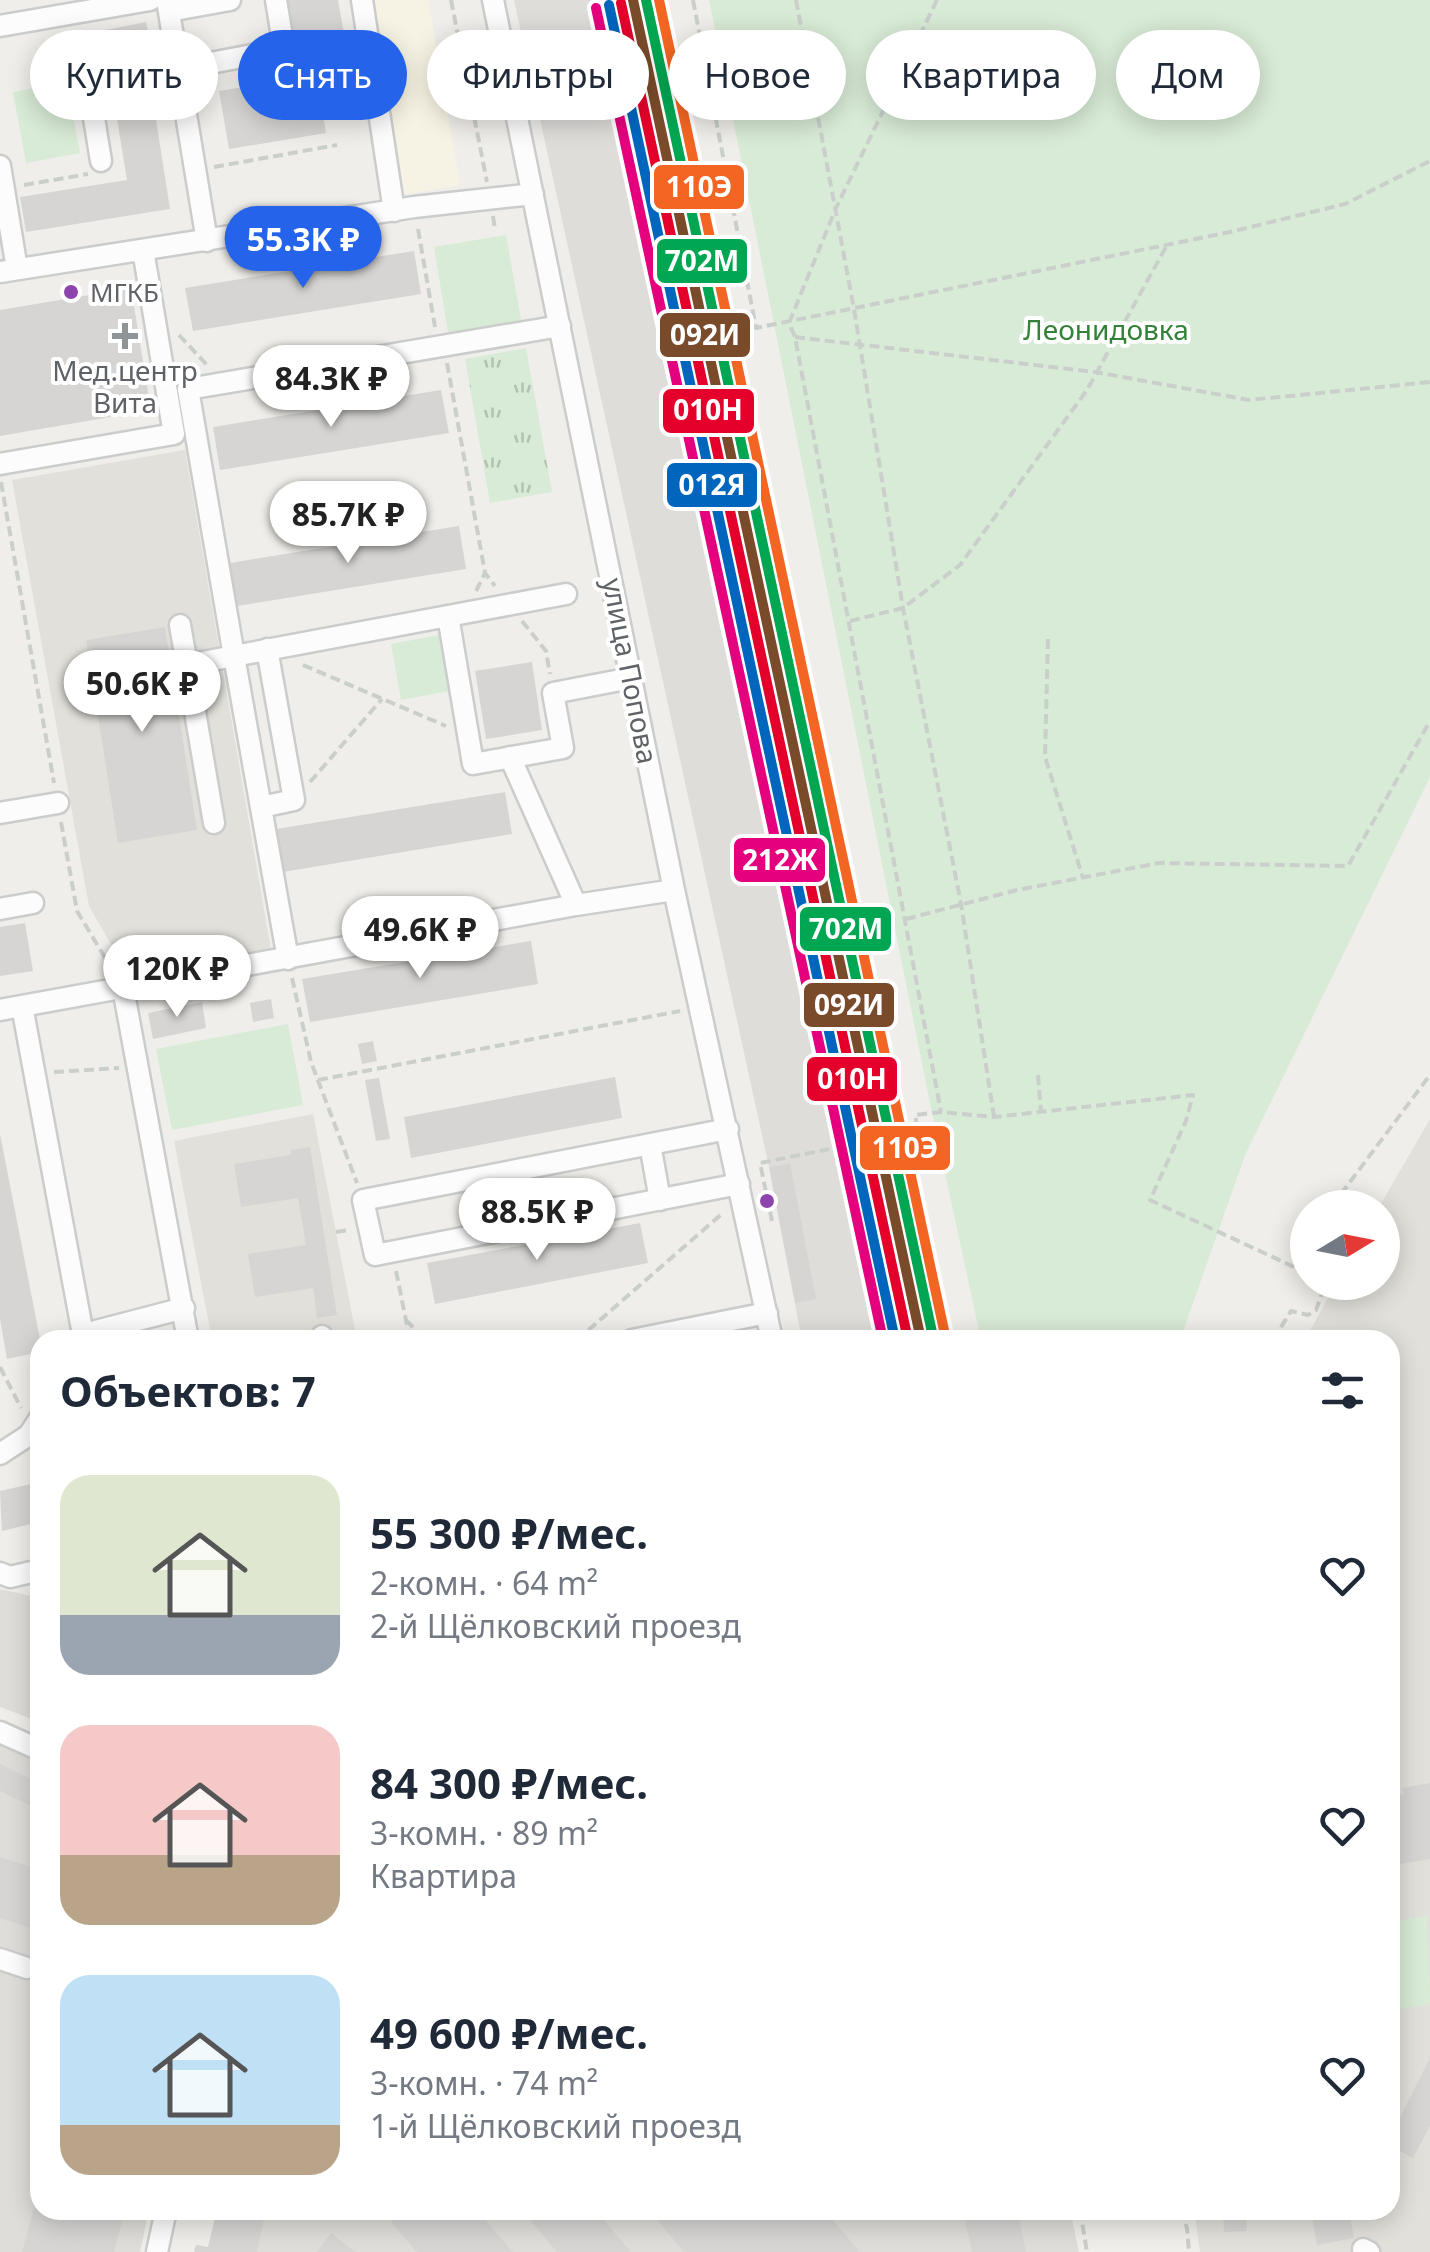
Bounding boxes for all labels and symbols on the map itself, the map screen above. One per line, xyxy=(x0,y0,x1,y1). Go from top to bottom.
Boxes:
line badge: 110Э xyxy=(652,163,746,211)
text: 110Э xyxy=(666,167,732,205)
pin: 55.3K ₽ xyxy=(211,206,395,291)
line badge: 702М xyxy=(655,237,749,285)
text: 702М xyxy=(665,241,739,279)
place label: МГКБ xyxy=(90,274,159,310)
marker: МГКБ xyxy=(61,282,81,302)
park label: Леонидовка xyxy=(1023,310,1189,348)
line badge: 092И xyxy=(658,311,752,359)
text: 092И xyxy=(670,315,740,353)
marker: Мед.центр Вита xyxy=(112,323,138,349)
pin: 84.3K ₽ xyxy=(239,345,423,430)
place label: Мед.центр Вита xyxy=(52,351,198,421)
line badge: 010Н xyxy=(661,387,756,435)
text: 010Н xyxy=(673,390,743,428)
line badge: 012Я xyxy=(665,461,759,509)
text: 012Я xyxy=(678,465,746,503)
pin: 85.7K ₽ xyxy=(256,481,440,566)
street label: улица Попова xyxy=(594,575,668,767)
pin: 50.6K ₽ xyxy=(50,650,234,735)
line badge: 212Ж xyxy=(732,836,827,884)
text: 212Ж xyxy=(742,840,818,878)
pin: 49.6K ₽ xyxy=(328,896,512,981)
line badge: 702М xyxy=(798,905,893,953)
text: 702М xyxy=(809,909,883,947)
pin: 120K ₽ xyxy=(96,935,258,1020)
line badge: 092И xyxy=(802,981,896,1029)
text: 092И xyxy=(814,985,884,1023)
line badge: 010Н xyxy=(805,1055,899,1103)
text: 010Н xyxy=(817,1059,887,1097)
line badge: 110Э xyxy=(858,1124,952,1172)
text: 110Э xyxy=(872,1128,938,1166)
pin: 88.5K ₽ xyxy=(445,1178,629,1263)
north arrow xyxy=(1290,1190,1400,1300)
unlabelled marker xyxy=(757,1191,777,1211)

